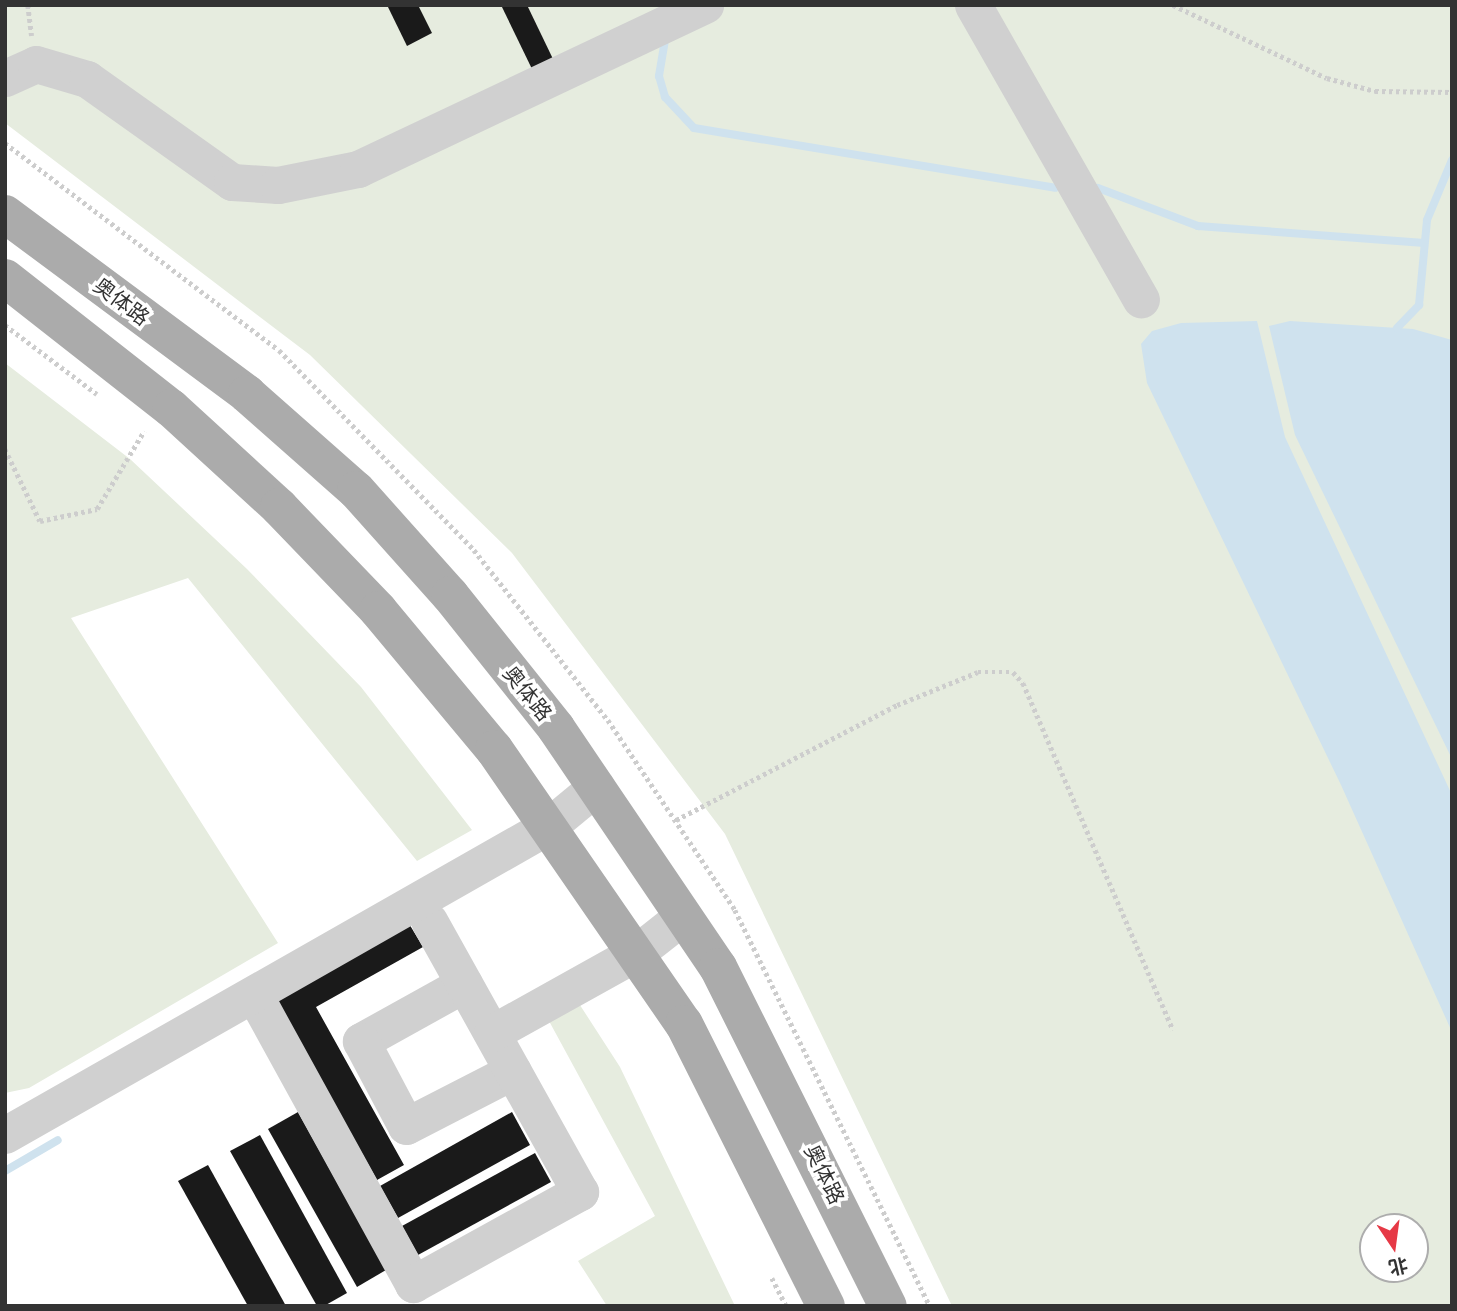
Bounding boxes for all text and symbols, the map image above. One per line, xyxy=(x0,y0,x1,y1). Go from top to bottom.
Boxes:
street label: 奥体路 xyxy=(89,272,155,330)
street label: 奥体路 xyxy=(498,661,558,725)
street label: 奥体路 xyxy=(800,1140,850,1208)
north arrow xyxy=(1359,1213,1429,1283)
text: 北 xyxy=(1386,1252,1410,1281)

